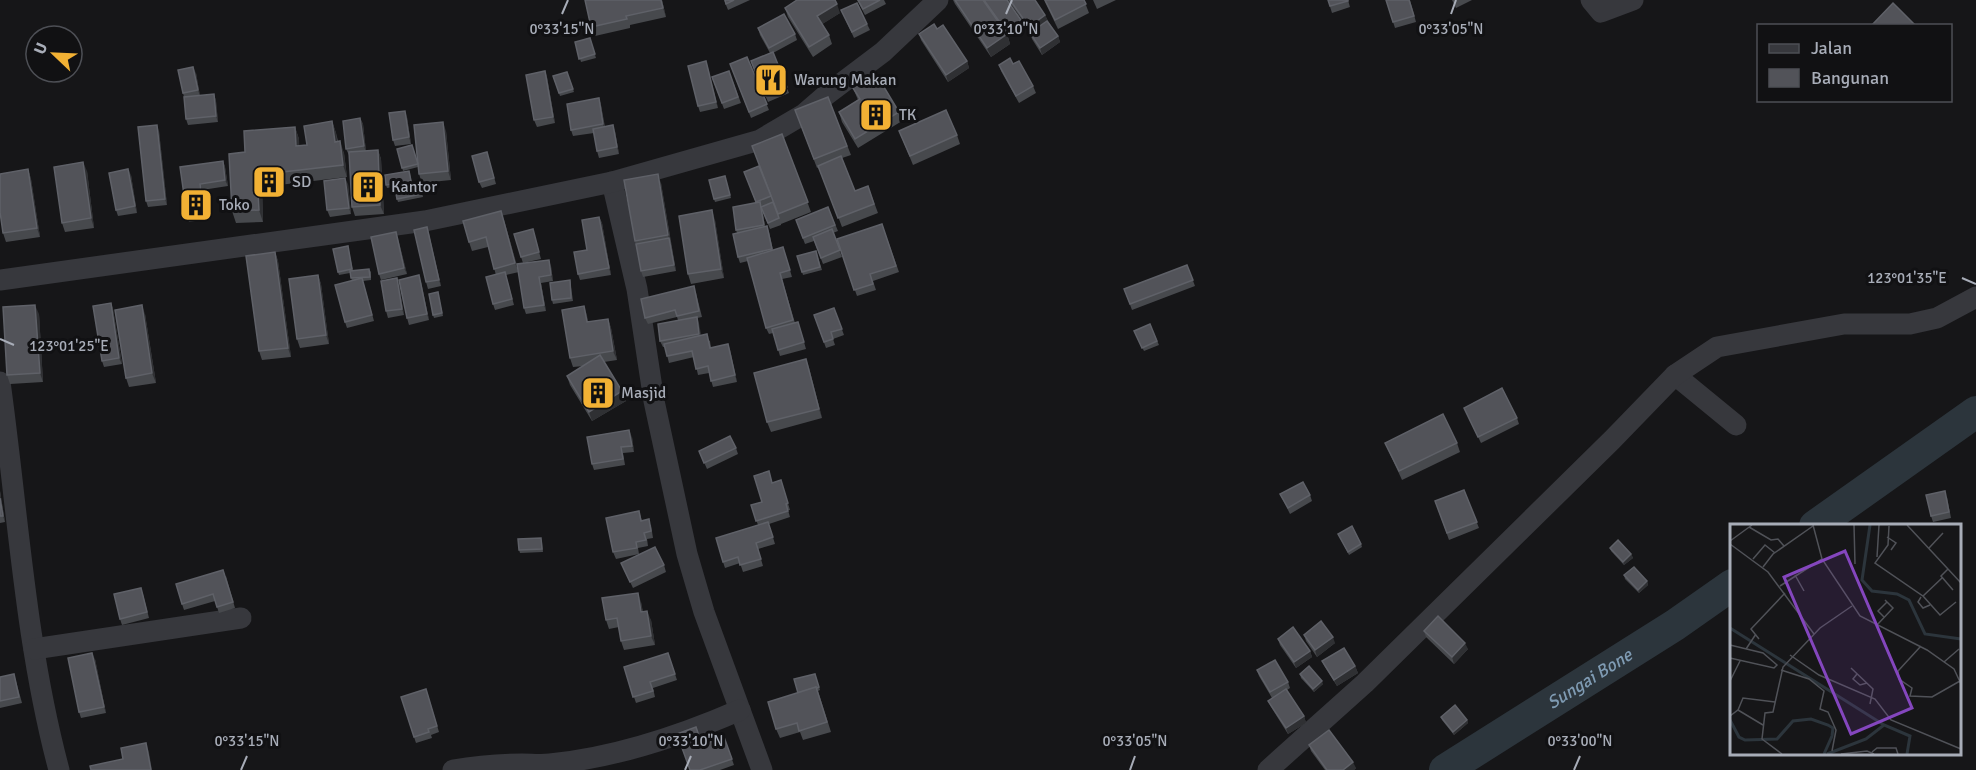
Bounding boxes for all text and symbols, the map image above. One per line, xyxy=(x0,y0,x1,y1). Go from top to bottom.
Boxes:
text: 0°33'15"N xyxy=(529,20,595,38)
text: 0°33'10"N xyxy=(973,20,1039,38)
text: 0°33'05"N xyxy=(1418,20,1484,38)
north arrow xyxy=(24,24,84,84)
legend xyxy=(1757,24,1952,102)
text: Jalan xyxy=(1811,37,1852,59)
text: U xyxy=(30,40,52,57)
restaurant icon: Warung Makan xyxy=(753,62,789,98)
text: Bangunan xyxy=(1811,67,1889,89)
place label: Warung Makan xyxy=(794,70,896,90)
building icon: TK xyxy=(858,97,894,133)
place label: TK xyxy=(899,105,917,125)
building icon: SD xyxy=(251,164,287,200)
building icon: Kantor xyxy=(350,169,386,205)
place label: SD xyxy=(292,172,311,192)
place label: Kantor xyxy=(391,177,437,197)
building icon: Toko xyxy=(178,187,214,223)
place label: Toko xyxy=(219,195,250,215)
text: 123°01'35"E xyxy=(1867,269,1947,287)
text: 123°01'25"E xyxy=(29,337,109,355)
building icon: Masjid xyxy=(580,375,616,411)
place label: Masjid xyxy=(621,383,666,403)
inset map xyxy=(1730,524,1961,755)
water label: Sungai Bone xyxy=(1543,643,1637,714)
text: 0°33'15"N xyxy=(214,732,280,750)
text: 0°33'10"N xyxy=(658,732,724,750)
text: 0°33'05"N xyxy=(1102,732,1168,750)
text: 0°33'00"N xyxy=(1547,732,1613,750)

